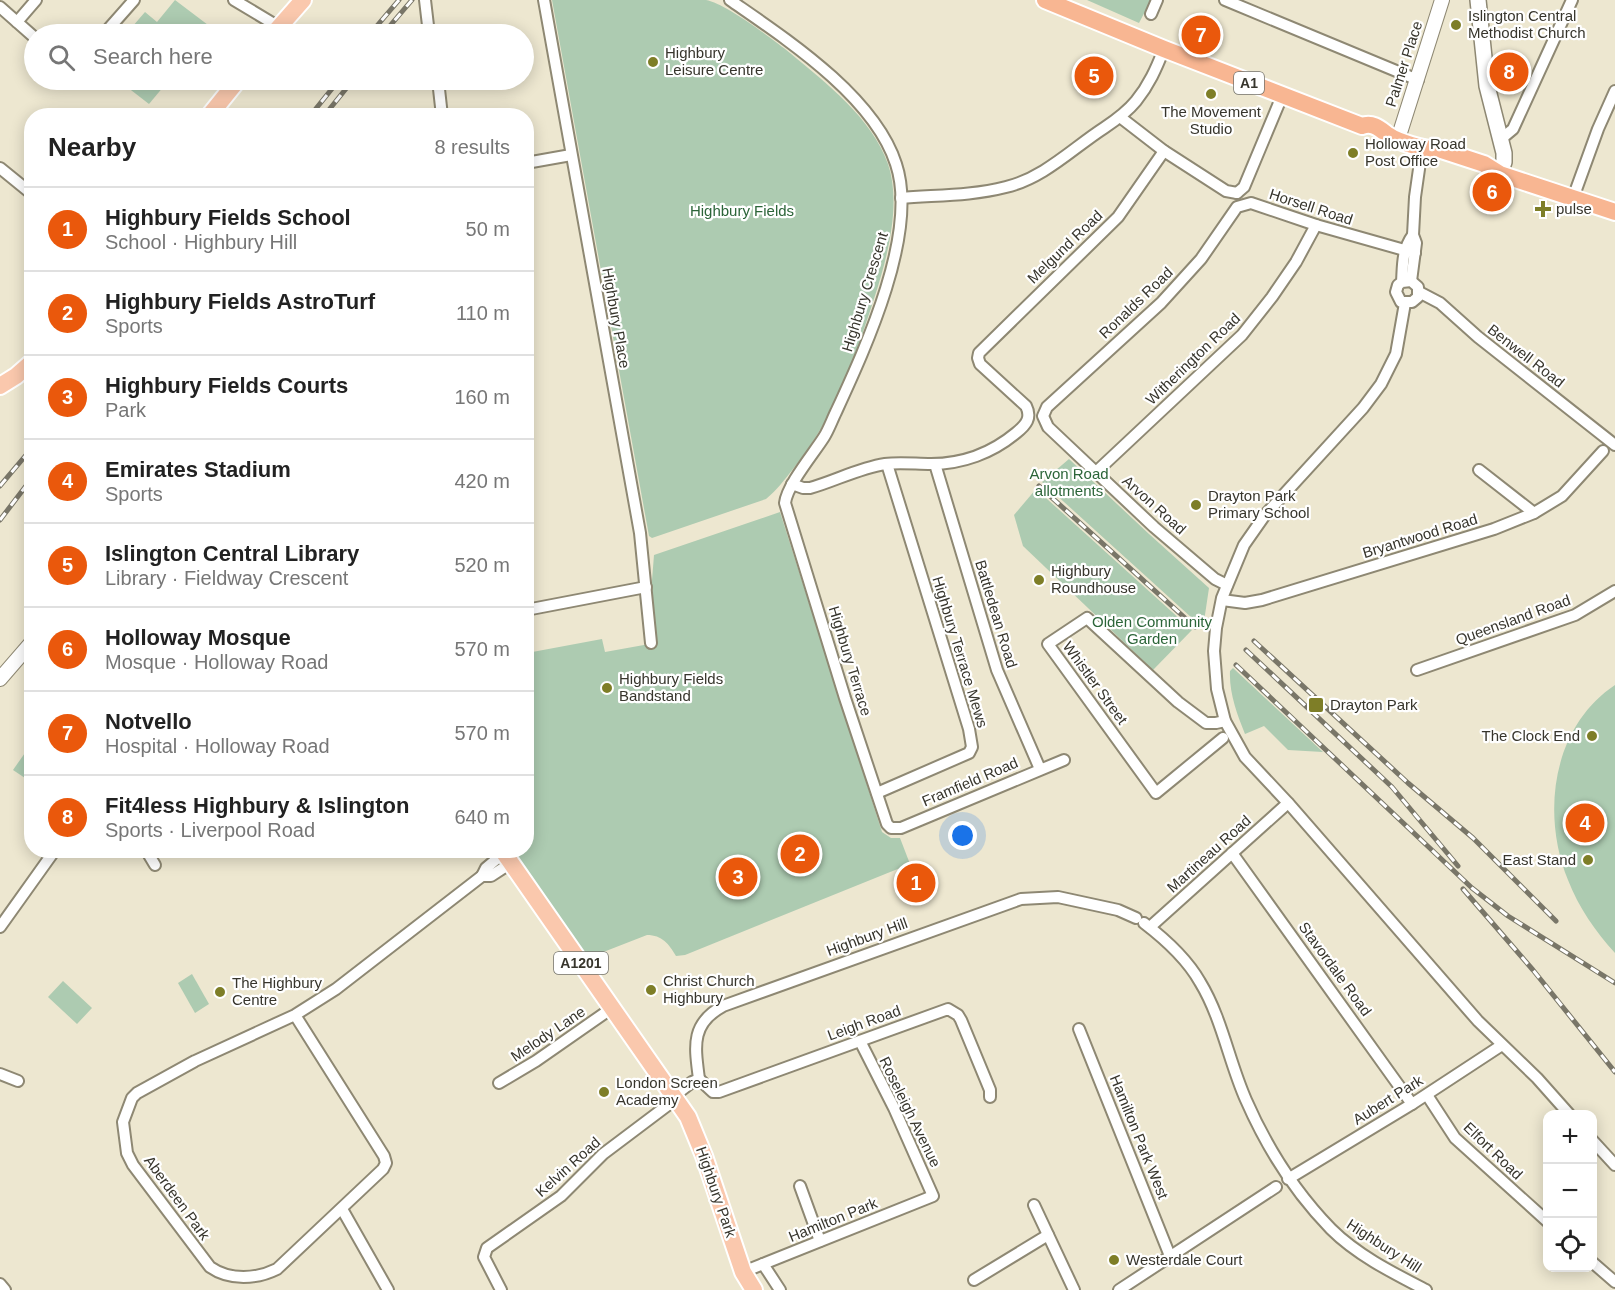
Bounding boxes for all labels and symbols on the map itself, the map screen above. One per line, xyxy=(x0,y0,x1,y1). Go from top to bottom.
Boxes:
place label: Islington Central Methodist Church xyxy=(1468,7,1586,41)
pin: 7 xyxy=(1182,12,1220,57)
marker: Islington Central Methodist Church xyxy=(1449,18,1463,32)
street label: Palmer Place xyxy=(1382,19,1425,109)
place label: Highbury Leisure Centre xyxy=(665,44,763,78)
pin: 8 xyxy=(1490,50,1528,94)
pin: 5 xyxy=(1074,54,1114,98)
marker: Highbury Leisure Centre xyxy=(646,55,660,69)
road number: A1 xyxy=(1234,72,1264,94)
marker: The Movement Studio xyxy=(1204,87,1218,101)
place label: The Movement Studio xyxy=(1161,103,1262,137)
place label: Holloway Road Post Office xyxy=(1365,135,1466,169)
marker: Holloway Road Post Office xyxy=(1346,146,1360,160)
pin: 6 xyxy=(1472,170,1512,214)
street label: Horsell Road xyxy=(1267,185,1355,228)
marker: pulse xyxy=(1534,200,1552,218)
place label: pulse xyxy=(1556,200,1592,217)
park label: Highbury Fields xyxy=(690,202,794,219)
street label: Melgund Road xyxy=(1024,207,1106,287)
street label: Highbury Crescent xyxy=(838,229,891,354)
street label: Ronalds Road xyxy=(1096,264,1176,342)
street label: Highbury Place xyxy=(599,266,634,369)
street label: Witherington Road xyxy=(1142,309,1243,408)
street label: Benwell Road xyxy=(1485,320,1568,391)
park label: Arvon Road allotments xyxy=(1029,465,1109,499)
street label: Arvon Road xyxy=(1119,472,1189,537)
place label: Drayton Park Primary School xyxy=(1208,487,1310,521)
marker: Drayton Park Primary School xyxy=(1189,498,1203,512)
street label: Bryantwood Road xyxy=(1360,510,1479,561)
street label: Battledean Road xyxy=(972,558,1021,670)
place label: Highbury Roundhouse xyxy=(1051,562,1136,596)
marker: Highbury Roundhouse xyxy=(1032,573,1046,587)
street label: Highbury Terrace Mews xyxy=(929,574,992,730)
street label: Queensland Road xyxy=(1453,591,1573,648)
street label: Highbury Terrace xyxy=(826,604,875,718)
park label: Olden Community Garden xyxy=(1092,613,1213,647)
street label: Whistler Street xyxy=(1060,638,1132,728)
place label: Highbury Fields Bandstand xyxy=(619,670,723,704)
marker: Highbury Fields Bandstand xyxy=(600,681,614,695)
marker: Drayton Park xyxy=(1307,696,1325,714)
place label: Drayton Park xyxy=(1330,696,1418,713)
place label: The Clock End xyxy=(1482,727,1580,744)
marker: The Clock End xyxy=(1585,729,1599,743)
street label: Framfield Road xyxy=(919,754,1020,809)
pin: 4 xyxy=(1566,800,1604,846)
street label: Martineau Road xyxy=(1163,812,1254,896)
your location xyxy=(948,821,977,850)
pin: 2 xyxy=(780,832,820,876)
place label: East Stand xyxy=(1503,851,1576,868)
marker: East Stand xyxy=(1581,853,1595,867)
pin: 3 xyxy=(718,854,758,900)
pin: 1 xyxy=(896,860,936,906)
street label: Highbury Hill xyxy=(824,914,910,959)
street label: Stavordale Road xyxy=(1296,919,1375,1019)
road number: A1201 xyxy=(554,952,608,974)
place label: Christ Church Highbury xyxy=(663,972,755,1006)
place label: The Highbury Centre xyxy=(232,974,323,1008)
marker: Christ Church Highbury xyxy=(644,983,658,997)
marker: The Highbury Centre xyxy=(213,985,227,999)
street label: Leigh Road xyxy=(825,1001,903,1044)
street label: Melody Lane xyxy=(507,1003,588,1065)
street label: Roseleigh Avenue xyxy=(876,1054,945,1170)
street label: Aubert Park xyxy=(1350,1071,1426,1128)
street label: Hamilton Park West xyxy=(1107,1072,1172,1202)
place label: London Screen Academy xyxy=(616,1074,718,1108)
marker: London Screen Academy xyxy=(597,1085,611,1099)
street label: Elfort Road xyxy=(1460,1118,1526,1183)
street label: Kelvin Road xyxy=(532,1133,603,1200)
street label: Highbury Park xyxy=(693,1144,740,1240)
street label: Aberdeen Park xyxy=(141,1152,214,1244)
street label: Hamilton Park xyxy=(786,1194,880,1245)
street label: Highbury Hill xyxy=(1344,1215,1425,1276)
place label: Westerdale Court xyxy=(1126,1251,1243,1268)
marker: Westerdale Court xyxy=(1107,1253,1121,1267)

